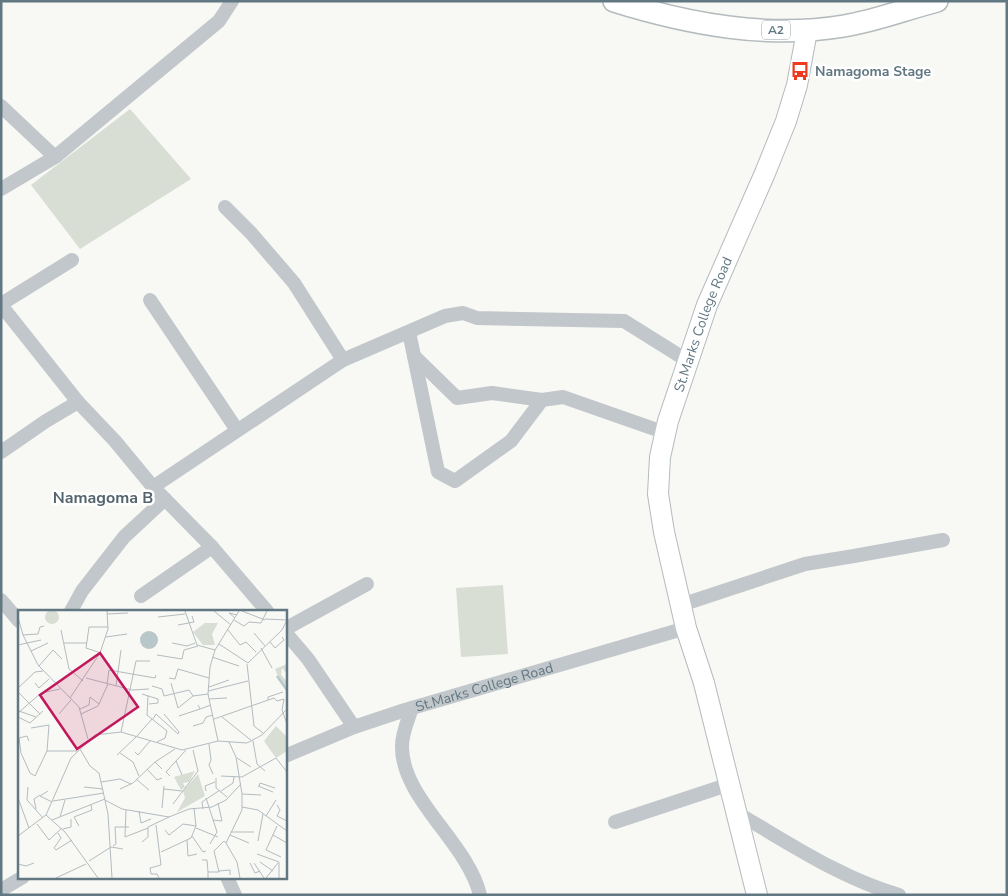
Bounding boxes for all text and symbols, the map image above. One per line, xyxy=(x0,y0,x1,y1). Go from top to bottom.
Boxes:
road number: A2 xyxy=(762,20,790,40)
bus stop icon: Namagoma Stage xyxy=(789,60,811,82)
place label: Namagoma Stage xyxy=(815,62,932,81)
street label: St.Marks College Road xyxy=(669,254,737,394)
district label: Namagoma B xyxy=(53,487,153,509)
inset map xyxy=(18,610,286,878)
street label: St.Marks College Road xyxy=(413,658,555,716)

